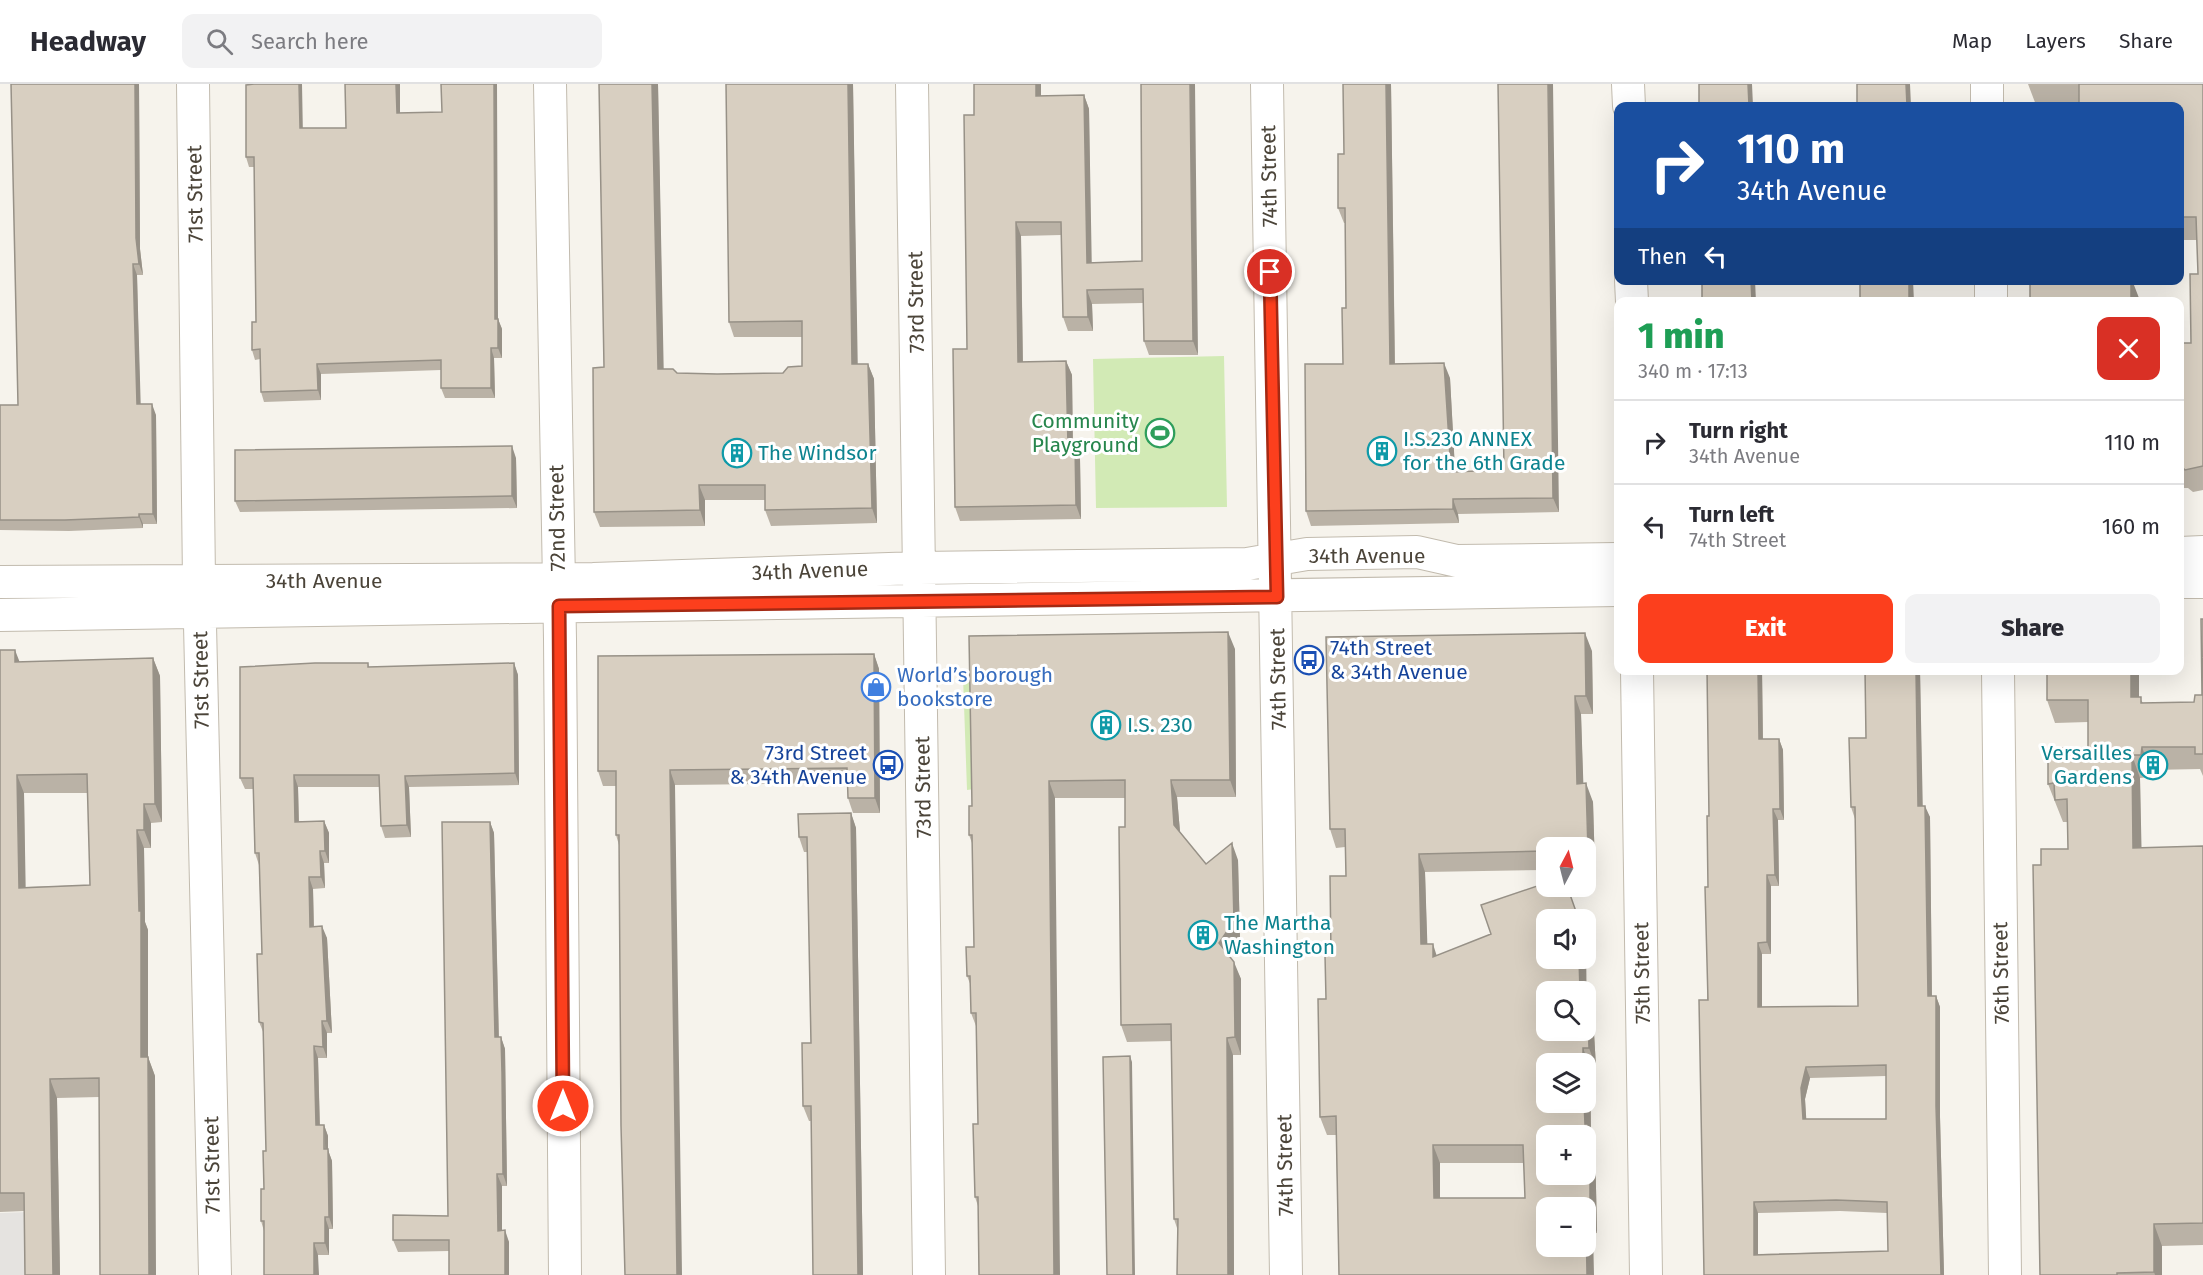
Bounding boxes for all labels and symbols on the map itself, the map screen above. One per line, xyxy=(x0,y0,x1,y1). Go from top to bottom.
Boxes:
street label: 74th Street xyxy=(1255,124,1283,227)
street label: 71st Street xyxy=(181,144,209,243)
pin xyxy=(1244,246,1295,297)
street label: 73rd Street xyxy=(902,250,930,353)
place label: Community Playground xyxy=(1031,408,1140,458)
sports icon: Community Playground xyxy=(1144,417,1176,449)
place label: I.S.230 ANNEX for the 6th Grade xyxy=(1403,426,1565,476)
building icon: I.S.230 ANNEX for the 6th Grade xyxy=(1366,435,1398,467)
building icon: The Windsor xyxy=(721,437,753,469)
place label: The Windsor xyxy=(758,440,876,466)
street label: 72nd Street xyxy=(543,464,571,572)
street label: 34th Avenue xyxy=(1309,543,1425,569)
street label: 34th Avenue xyxy=(751,556,869,586)
street label: 34th Avenue xyxy=(266,568,382,594)
street label: 74th Street xyxy=(1264,627,1292,730)
street label: 71st Street xyxy=(187,630,215,729)
place label: 74th Street & 34th Avenue xyxy=(1330,635,1468,685)
bus stop icon: 74th Street & 34th Avenue xyxy=(1293,644,1325,676)
place label: World’s borough bookstore xyxy=(897,662,1053,712)
shop icon: World’s borough bookstore xyxy=(860,671,892,703)
building icon: I.S. 230 xyxy=(1090,709,1122,741)
place label: I.S. 230 xyxy=(1127,712,1193,738)
street label: 73rd Street xyxy=(909,735,937,838)
place label: 73rd Street & 34th Avenue xyxy=(729,740,867,790)
place label: Versailles Gardens xyxy=(2041,740,2132,790)
bus stop icon: 73rd Street & 34th Avenue xyxy=(872,749,904,781)
building icon: Versailles Gardens xyxy=(2137,749,2169,781)
north arrow xyxy=(1536,837,1596,897)
place label: The Martha Washington xyxy=(1224,910,1335,960)
building icon: The Martha Washington xyxy=(1187,919,1219,951)
street label: 75th Street xyxy=(1628,921,1656,1024)
street label: 76th Street xyxy=(1987,921,2015,1024)
position arrow xyxy=(531,1074,595,1138)
street label: 74th Street xyxy=(1271,1113,1299,1216)
street label: 71st Street xyxy=(198,1115,226,1214)

